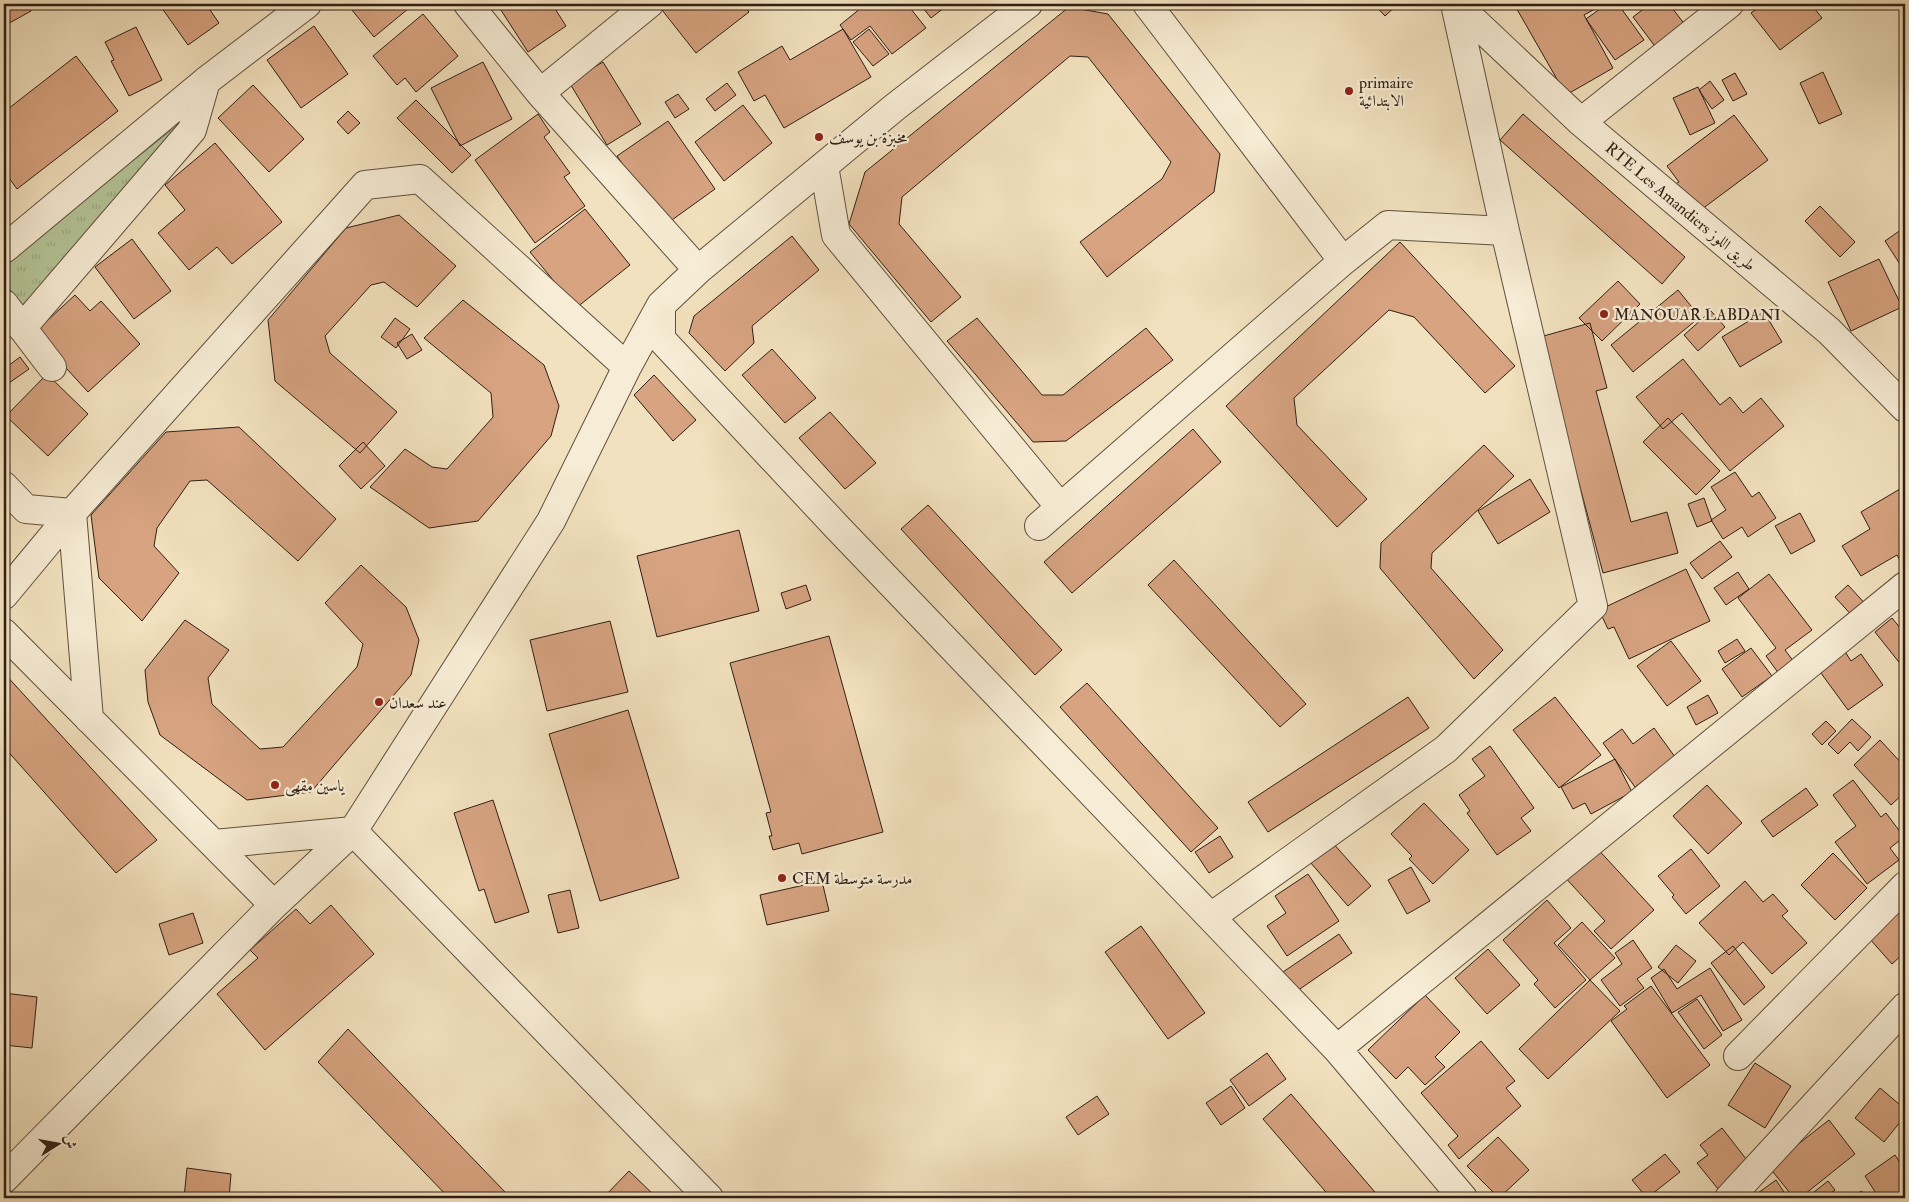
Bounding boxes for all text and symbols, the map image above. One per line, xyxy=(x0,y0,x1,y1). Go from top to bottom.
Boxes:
place label: primaire الابتدائية xyxy=(1358,73,1413,111)
marker: primaire الابتدائية xyxy=(1343,85,1355,97)
place label: مخبزة بن یوسف xyxy=(829,128,908,148)
marker: مخبزة بن یوسف xyxy=(813,131,825,143)
street label: RTE Les Amandiers طريق اللوز xyxy=(1601,138,1760,276)
place label: MANOUAR LABDANI xyxy=(1614,305,1781,325)
marker: MANOUAR LABDANI xyxy=(1598,308,1610,320)
place label: عند سعدان xyxy=(389,693,447,713)
marker: عند سعدان xyxy=(373,696,385,708)
place label: ياسين مقهى xyxy=(285,776,345,797)
marker: ياسين مقهى xyxy=(269,779,281,791)
place label: CEM مدرسة متوسطة xyxy=(792,869,912,889)
marker: CEM مدرسة متوسطة xyxy=(776,872,788,884)
north arrow xyxy=(32,1120,82,1170)
text: ش xyxy=(61,1133,80,1150)

